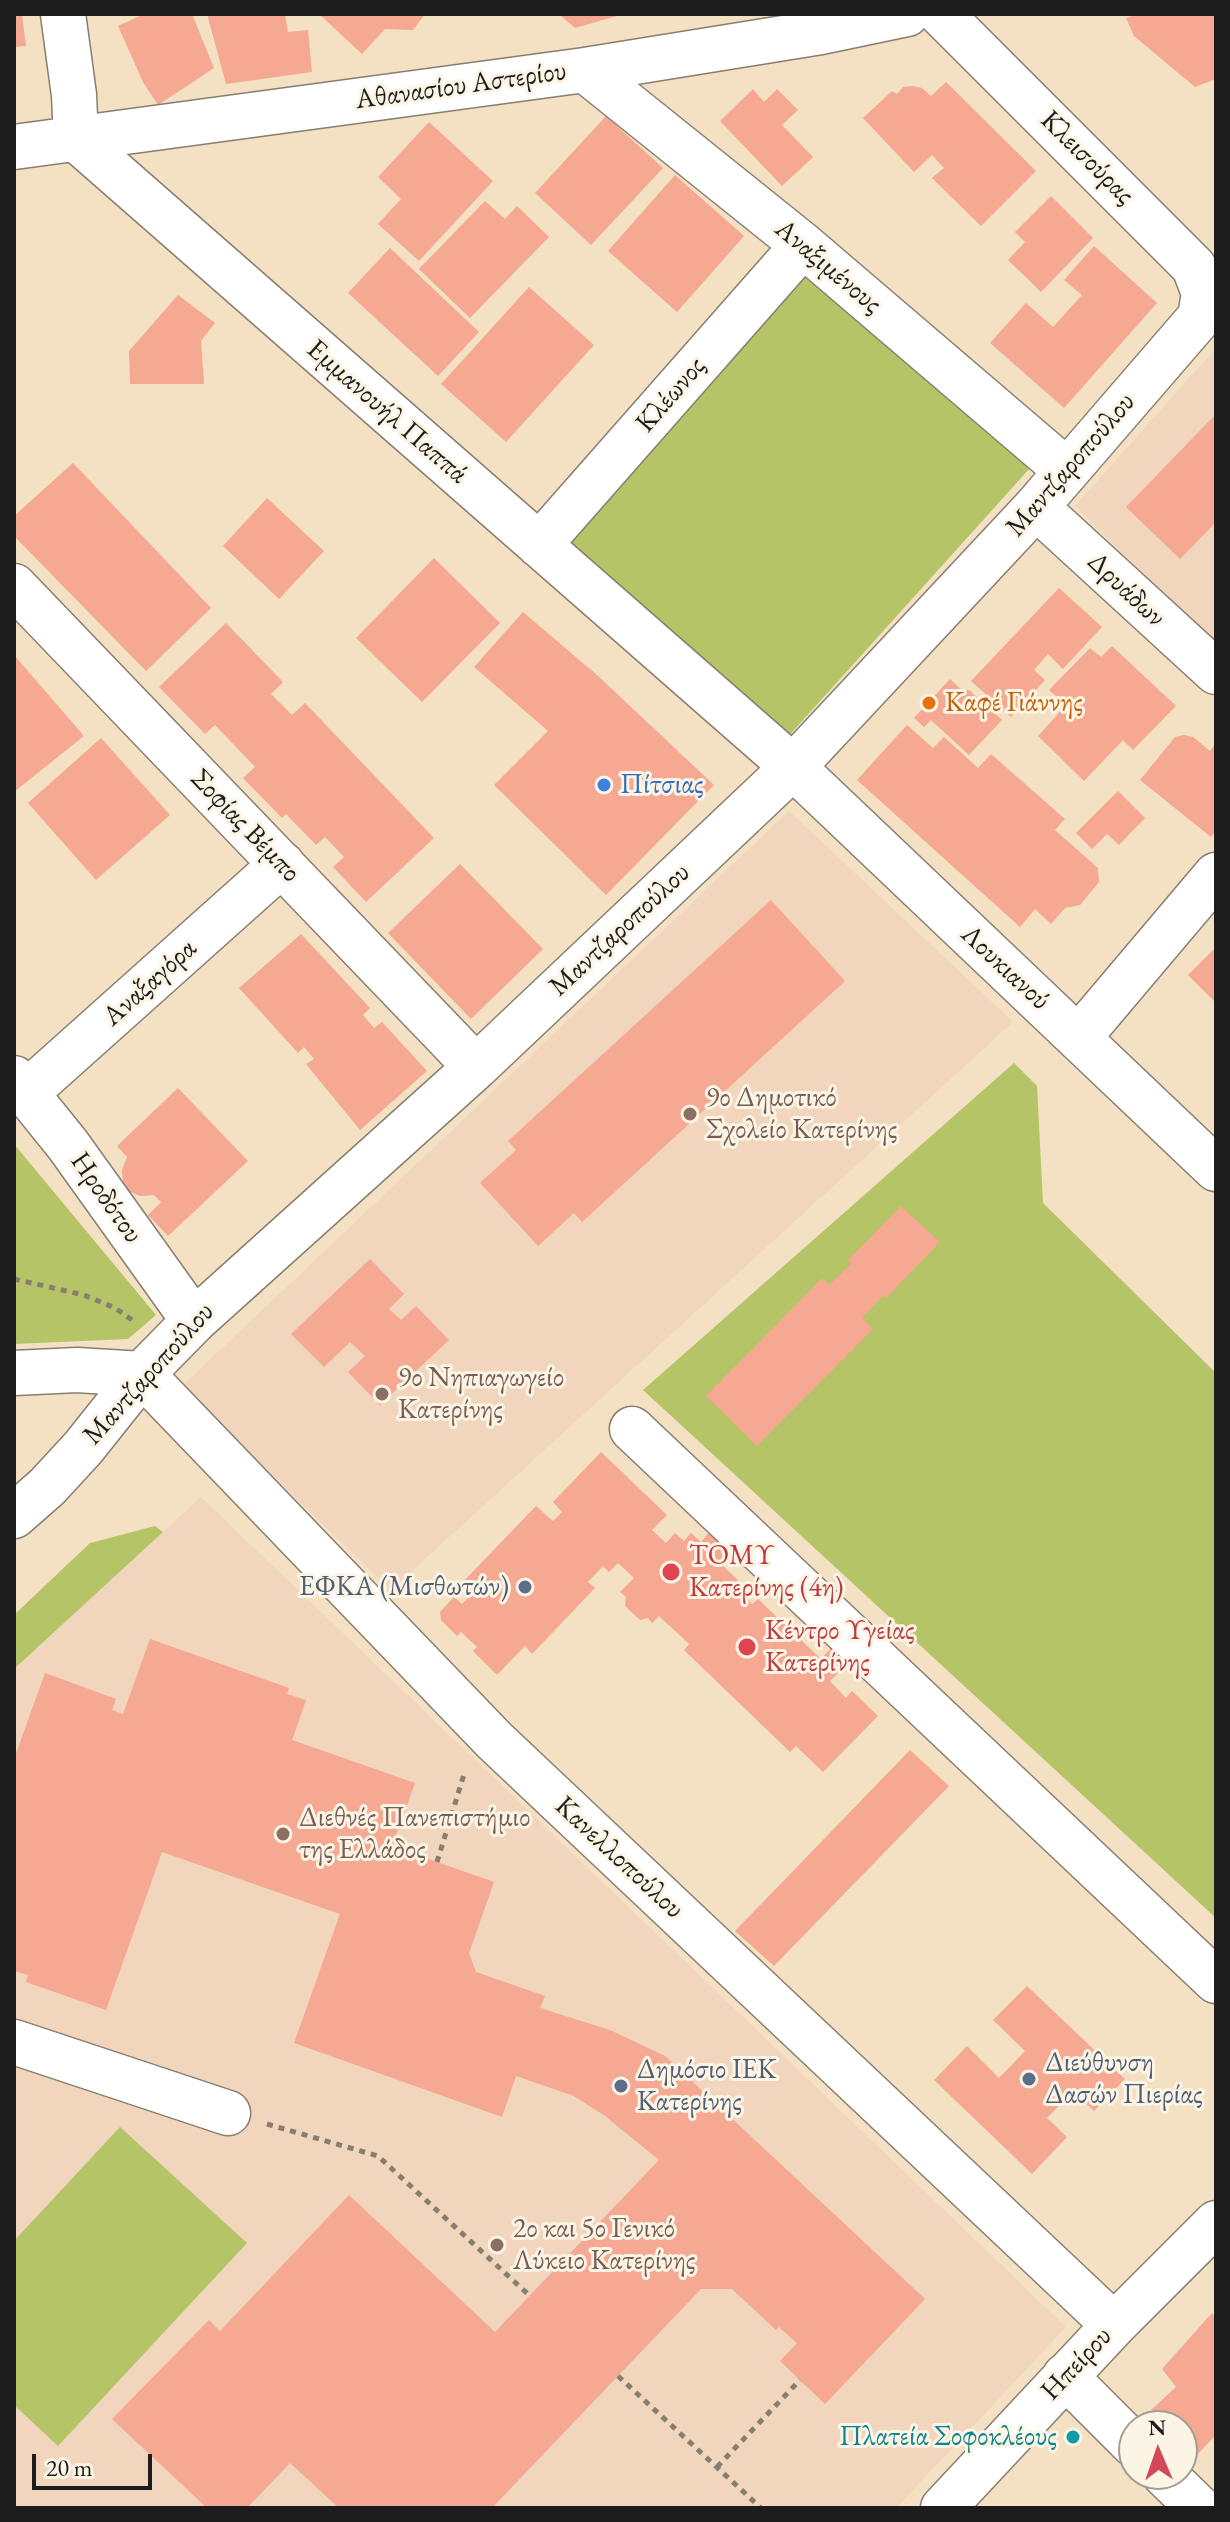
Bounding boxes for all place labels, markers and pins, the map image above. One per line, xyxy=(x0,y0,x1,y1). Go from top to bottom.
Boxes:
place label: Καφέ Γιάννης xyxy=(945,686,1083,720)
marker: Καφέ Γιάννης xyxy=(920,694,938,712)
place label: Πίτσιας xyxy=(620,768,704,802)
marker: Πίτσιας xyxy=(595,776,613,794)
place label: 9ο Δημοτικό Σχολείο Κατερίνης xyxy=(706,1081,897,1147)
marker: 9ο Δημοτικό Σχολείο Κατερίνης xyxy=(681,1105,699,1123)
place label: 9ο Νηπιαγωγείο Κατερίνης xyxy=(398,1361,564,1427)
marker: 9ο Νηπιαγωγείο Κατερίνης xyxy=(373,1385,391,1403)
place label: ΤΟΜΥ Κατερίνης (4η) xyxy=(689,1539,844,1605)
marker: ΤΟΜΥ Κατερίνης (4η) xyxy=(660,1561,682,1583)
place label: ΕΦΚΑ (Mισθωτών) xyxy=(299,1570,509,1604)
marker: ΕΦΚΑ (Mισθωτών) xyxy=(516,1578,534,1596)
place label: Κέντρο Υγείας Κατερίνης xyxy=(765,1614,915,1680)
marker: Κέντρο Υγείας Κατερίνης xyxy=(736,1636,758,1658)
place label: Διεθνές Πανεπιστήμιο της Ελλάδος xyxy=(299,1801,530,1867)
marker: Διεθνές Πανεπιστήμιο της Ελλάδος xyxy=(274,1825,292,1843)
place label: Διεύθυνση Δασών Πιερίας xyxy=(1045,2046,1203,2112)
place label: Δημόσιο ΙΕΚ Κατερίνης xyxy=(637,2053,776,2119)
marker: Διεύθυνση Δασών Πιερίας xyxy=(1020,2070,1038,2088)
marker: Δημόσιο ΙΕΚ Κατερίνης xyxy=(612,2077,630,2095)
place label: 2ο και 5ο Γενικό Λύκειο Κατερίνης xyxy=(513,2212,695,2278)
marker: 2ο και 5ο Γενικό Λύκειο Κατερίνης xyxy=(488,2236,506,2254)
place label: Πλατεία Σοφοκλέους xyxy=(839,2420,1057,2454)
marker: Πλατεία Σοφοκλέους xyxy=(1064,2428,1082,2446)

